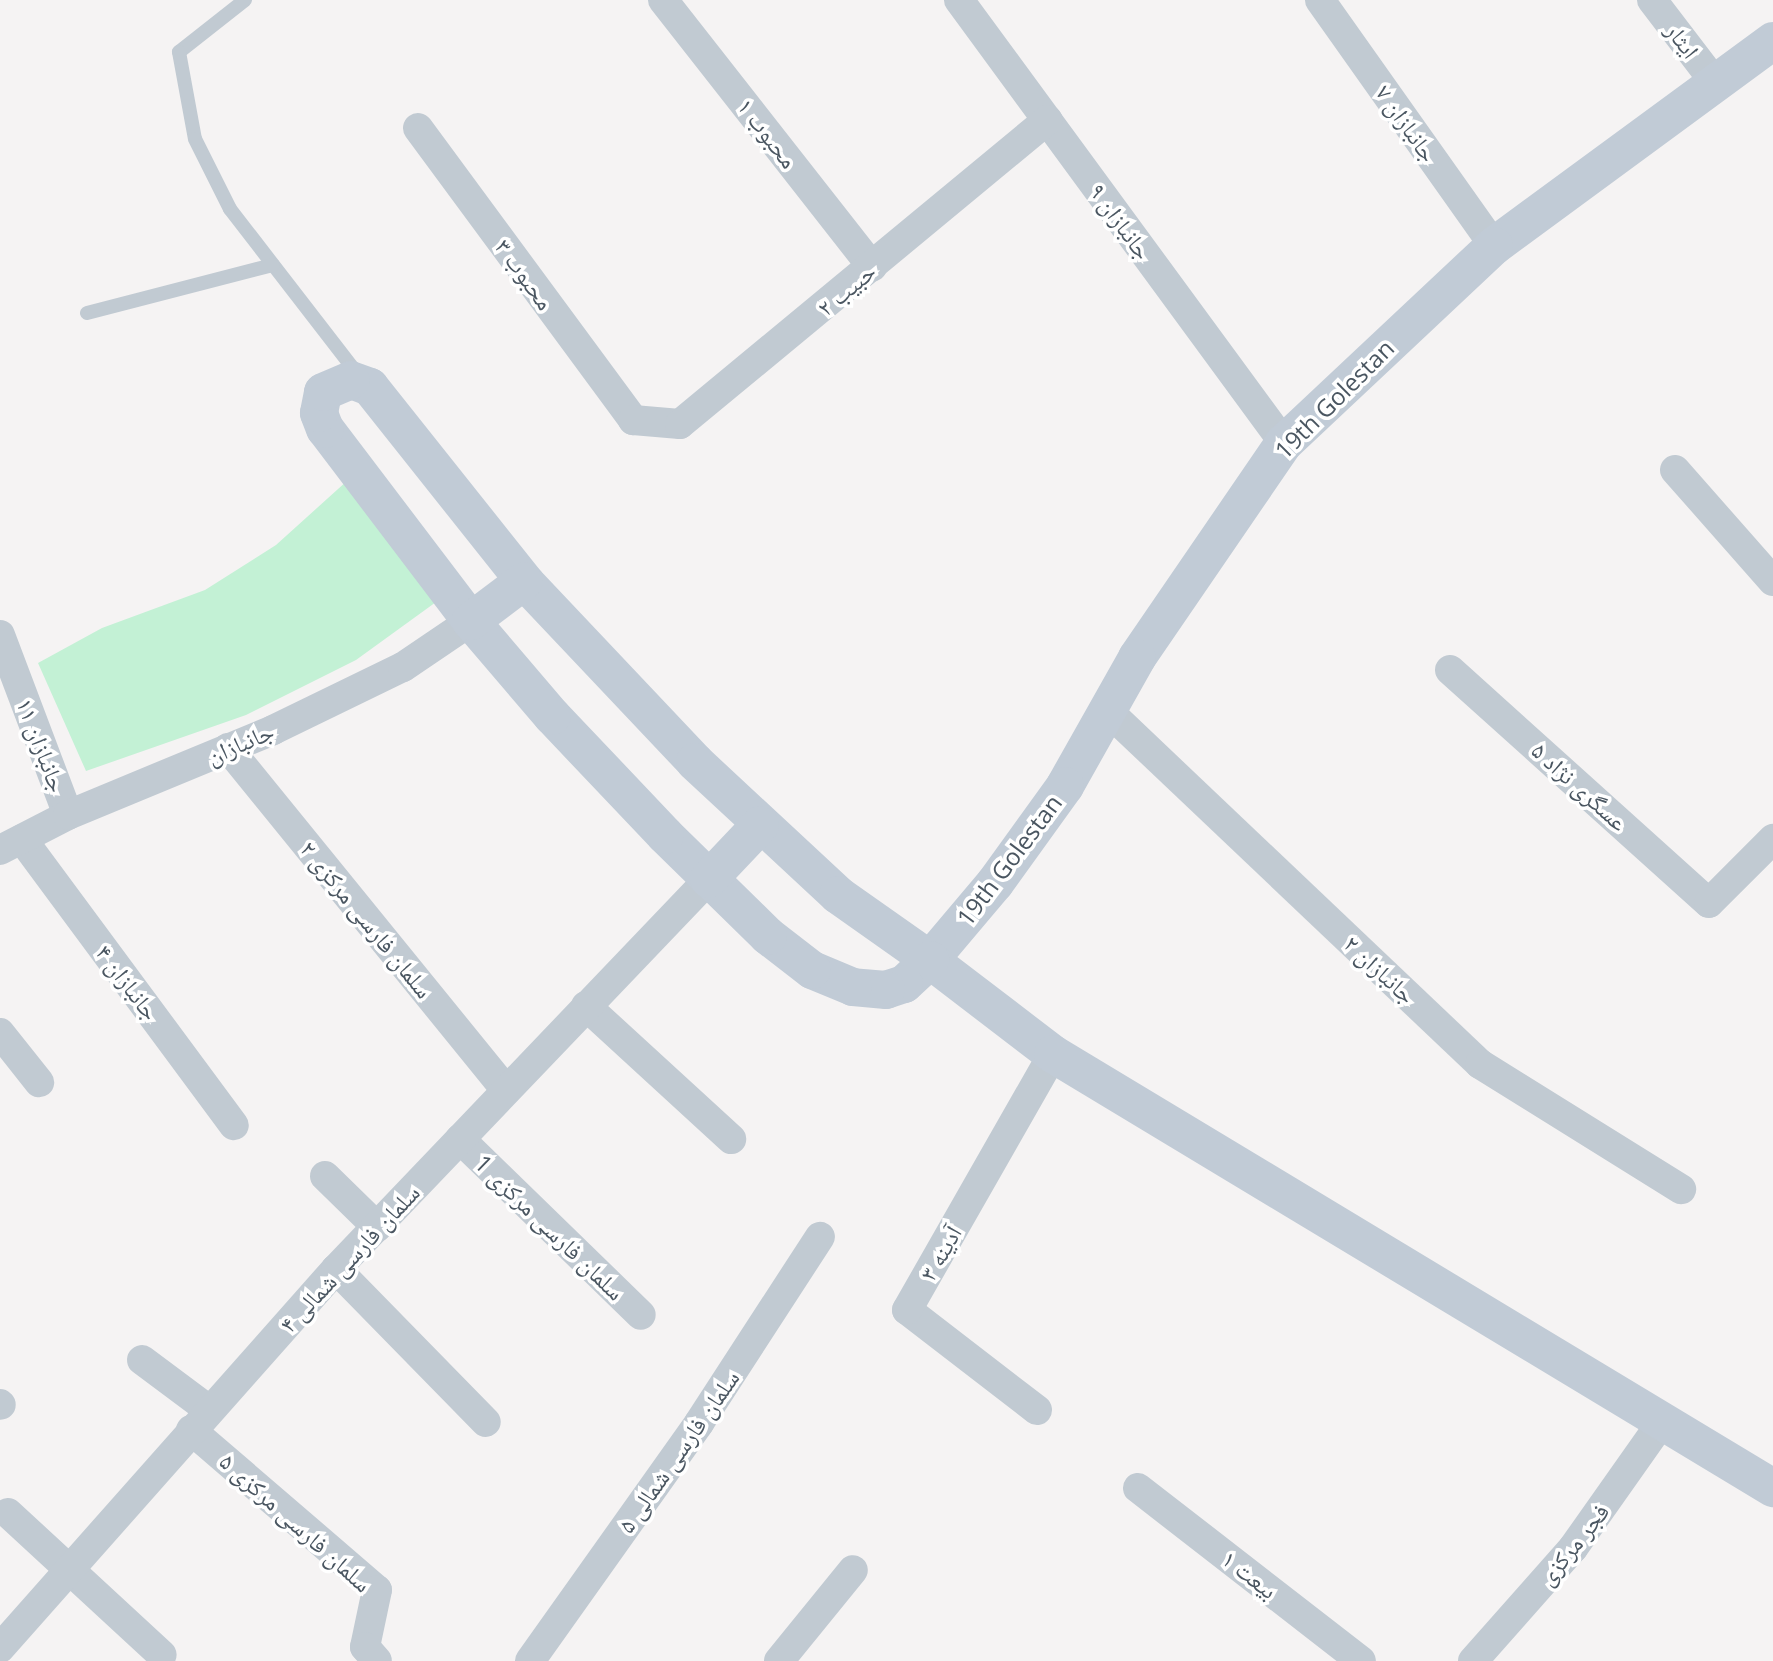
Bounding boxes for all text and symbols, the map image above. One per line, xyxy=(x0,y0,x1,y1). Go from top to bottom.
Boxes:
street label: ایثار xyxy=(1660,16,1706,64)
street label: جانبازان ۷ xyxy=(1370,79,1444,167)
street label: محبوب ۱ xyxy=(732,92,804,174)
street label: جانبازان ۹ xyxy=(1084,177,1158,265)
street label: محبوب ۳ xyxy=(490,233,560,315)
street label: حبیب ۲ xyxy=(811,256,881,322)
street label: 19th Golestan xyxy=(1269,334,1399,464)
street label: جانبازان ۱۱ xyxy=(11,694,73,796)
street label: جانبازان xyxy=(202,716,278,770)
street label: عسگری نژاد ۵ xyxy=(1526,736,1634,836)
street label: 19th Golestan xyxy=(950,789,1068,931)
street label: سلمان فارسی مرکزی ۲ xyxy=(295,835,439,1003)
street label: جانبازان ۲ xyxy=(1338,929,1422,1009)
street label: جانبازان ۴ xyxy=(90,939,166,1025)
street label: سلمان فارسی مرکزی 1 xyxy=(469,1148,631,1306)
street label: سلمان فارسی شمالی ۴ xyxy=(273,1178,425,1338)
street label: آدینه ۳ xyxy=(913,1220,967,1286)
street label: سلمان فارسی شمالی ۵ xyxy=(611,1364,745,1538)
street label: سلمان فارسی مرکزی ۵ xyxy=(214,1446,378,1598)
street label: فجر مرکزی xyxy=(1531,1497,1615,1591)
street label: بیعت ۱ xyxy=(1217,1544,1283,1604)

